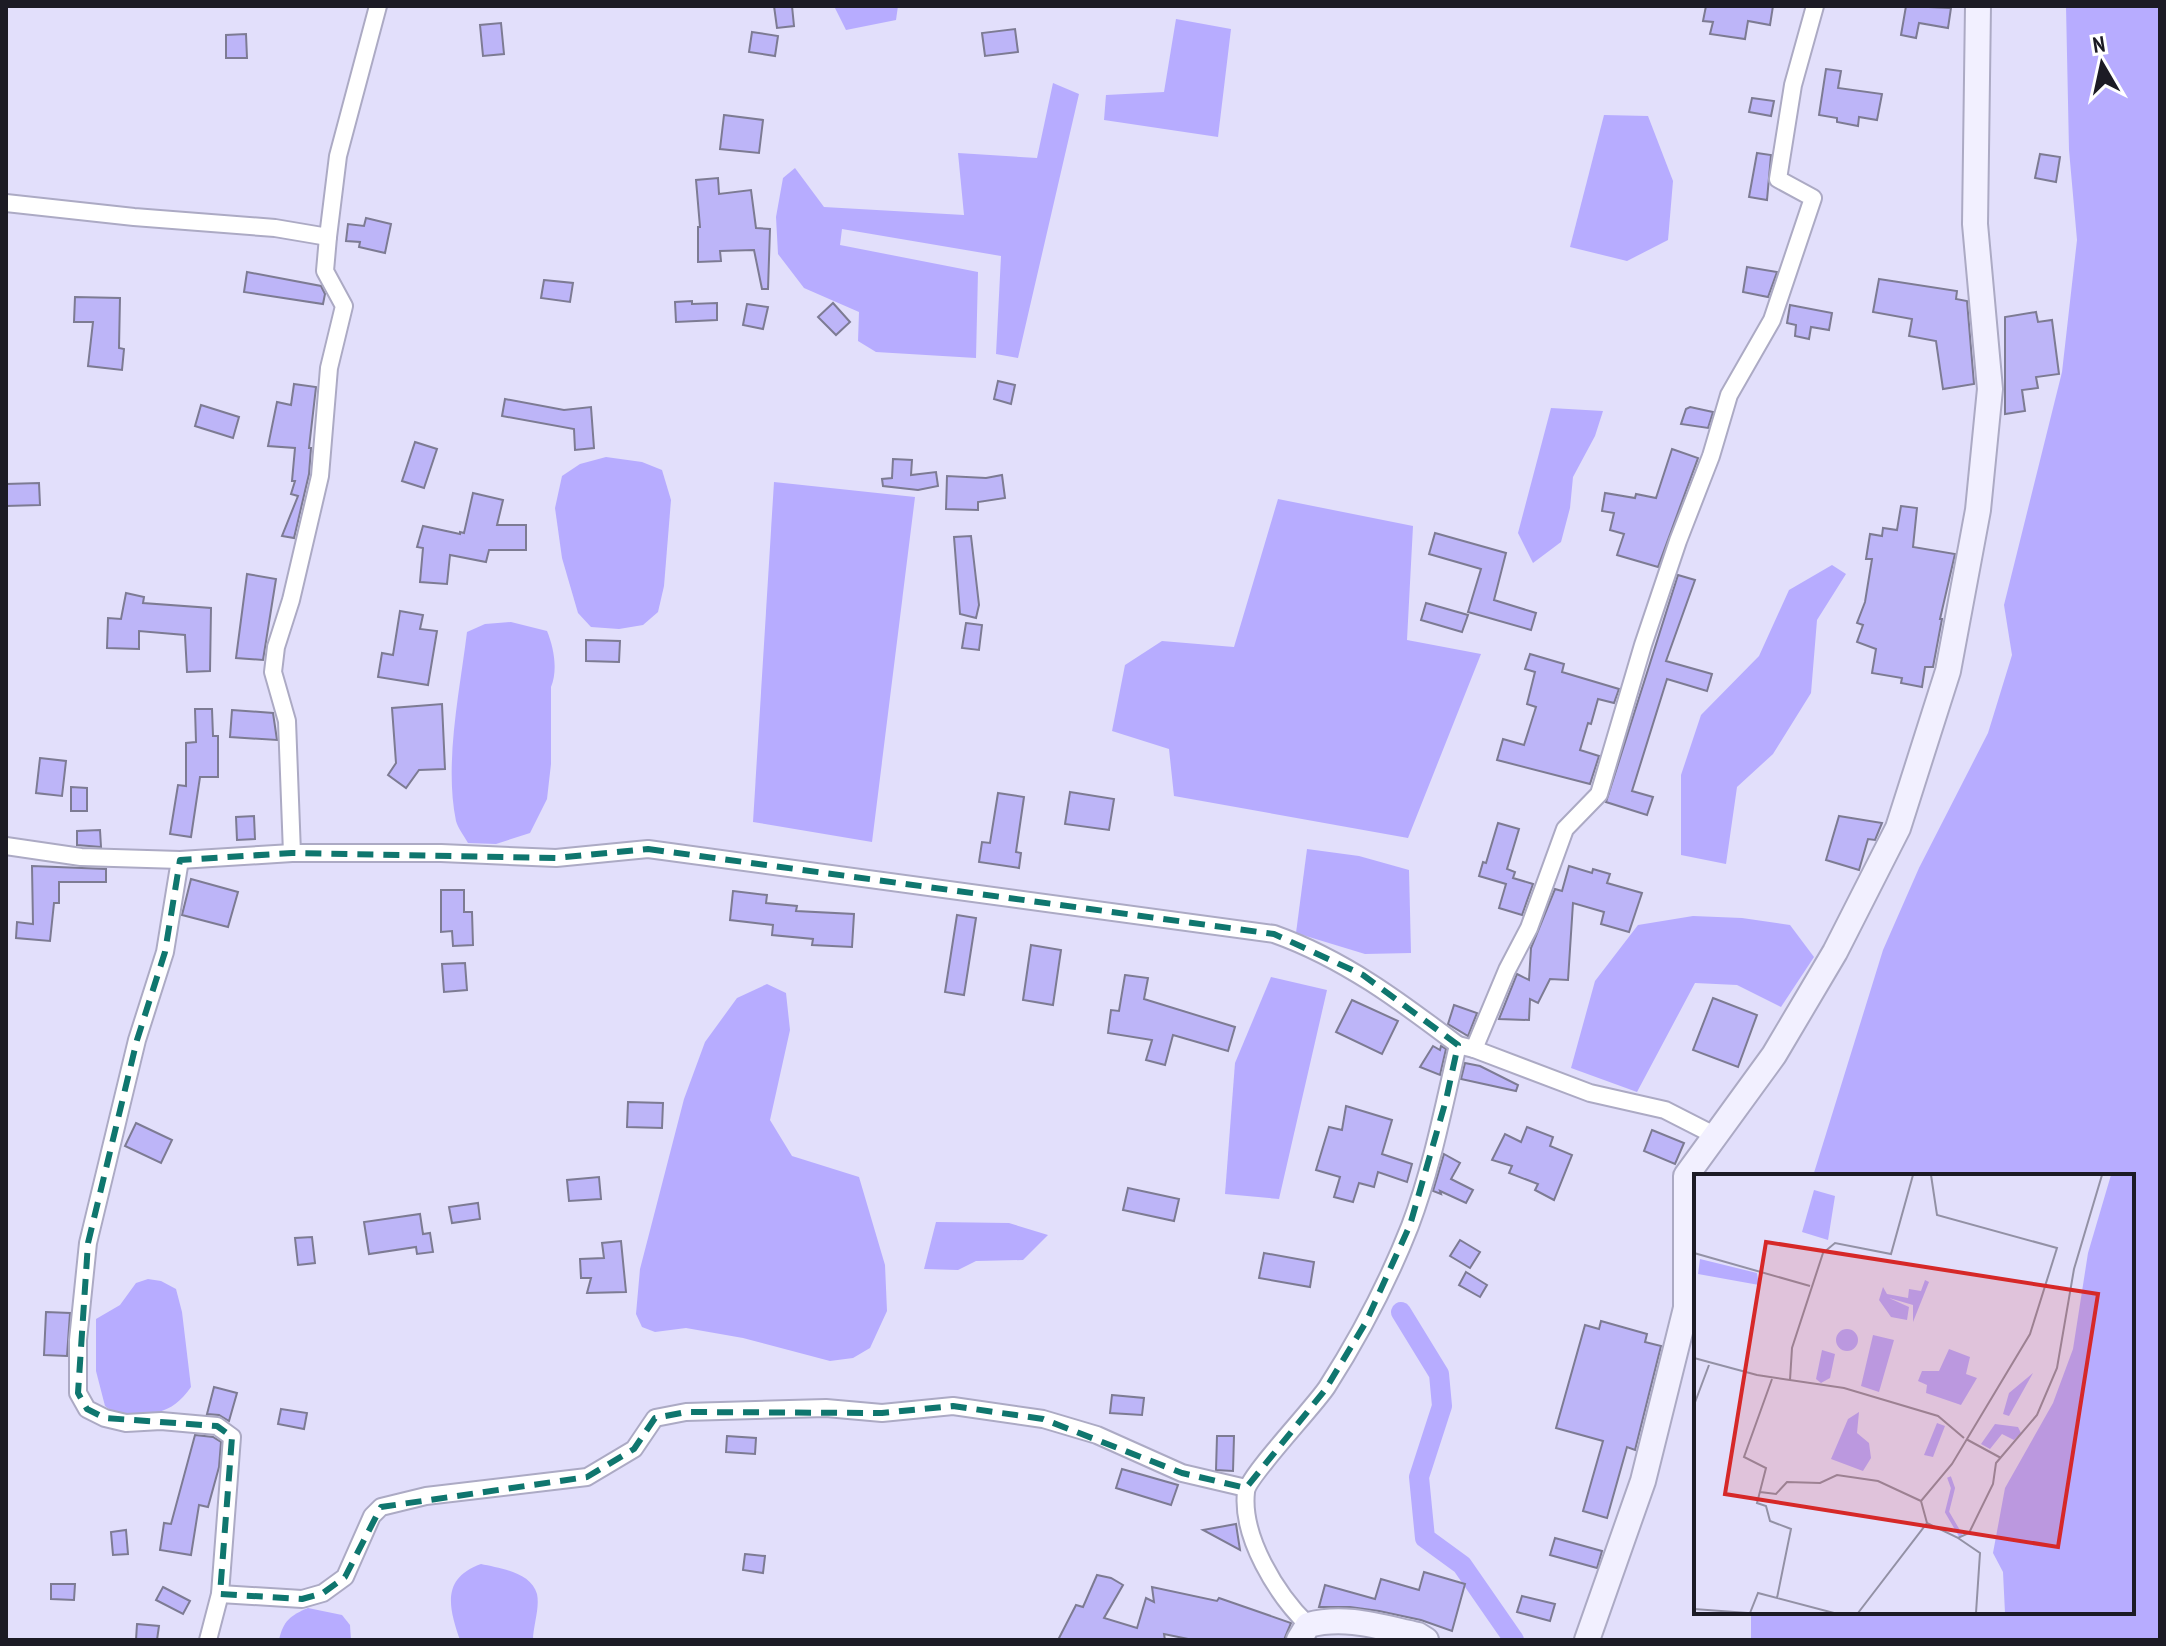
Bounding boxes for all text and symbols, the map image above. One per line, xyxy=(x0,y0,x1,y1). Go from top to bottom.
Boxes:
north arrow xyxy=(2062,24,2142,104)
text: N xyxy=(2091,29,2107,59)
inset map xyxy=(1694,1174,2134,1614)

